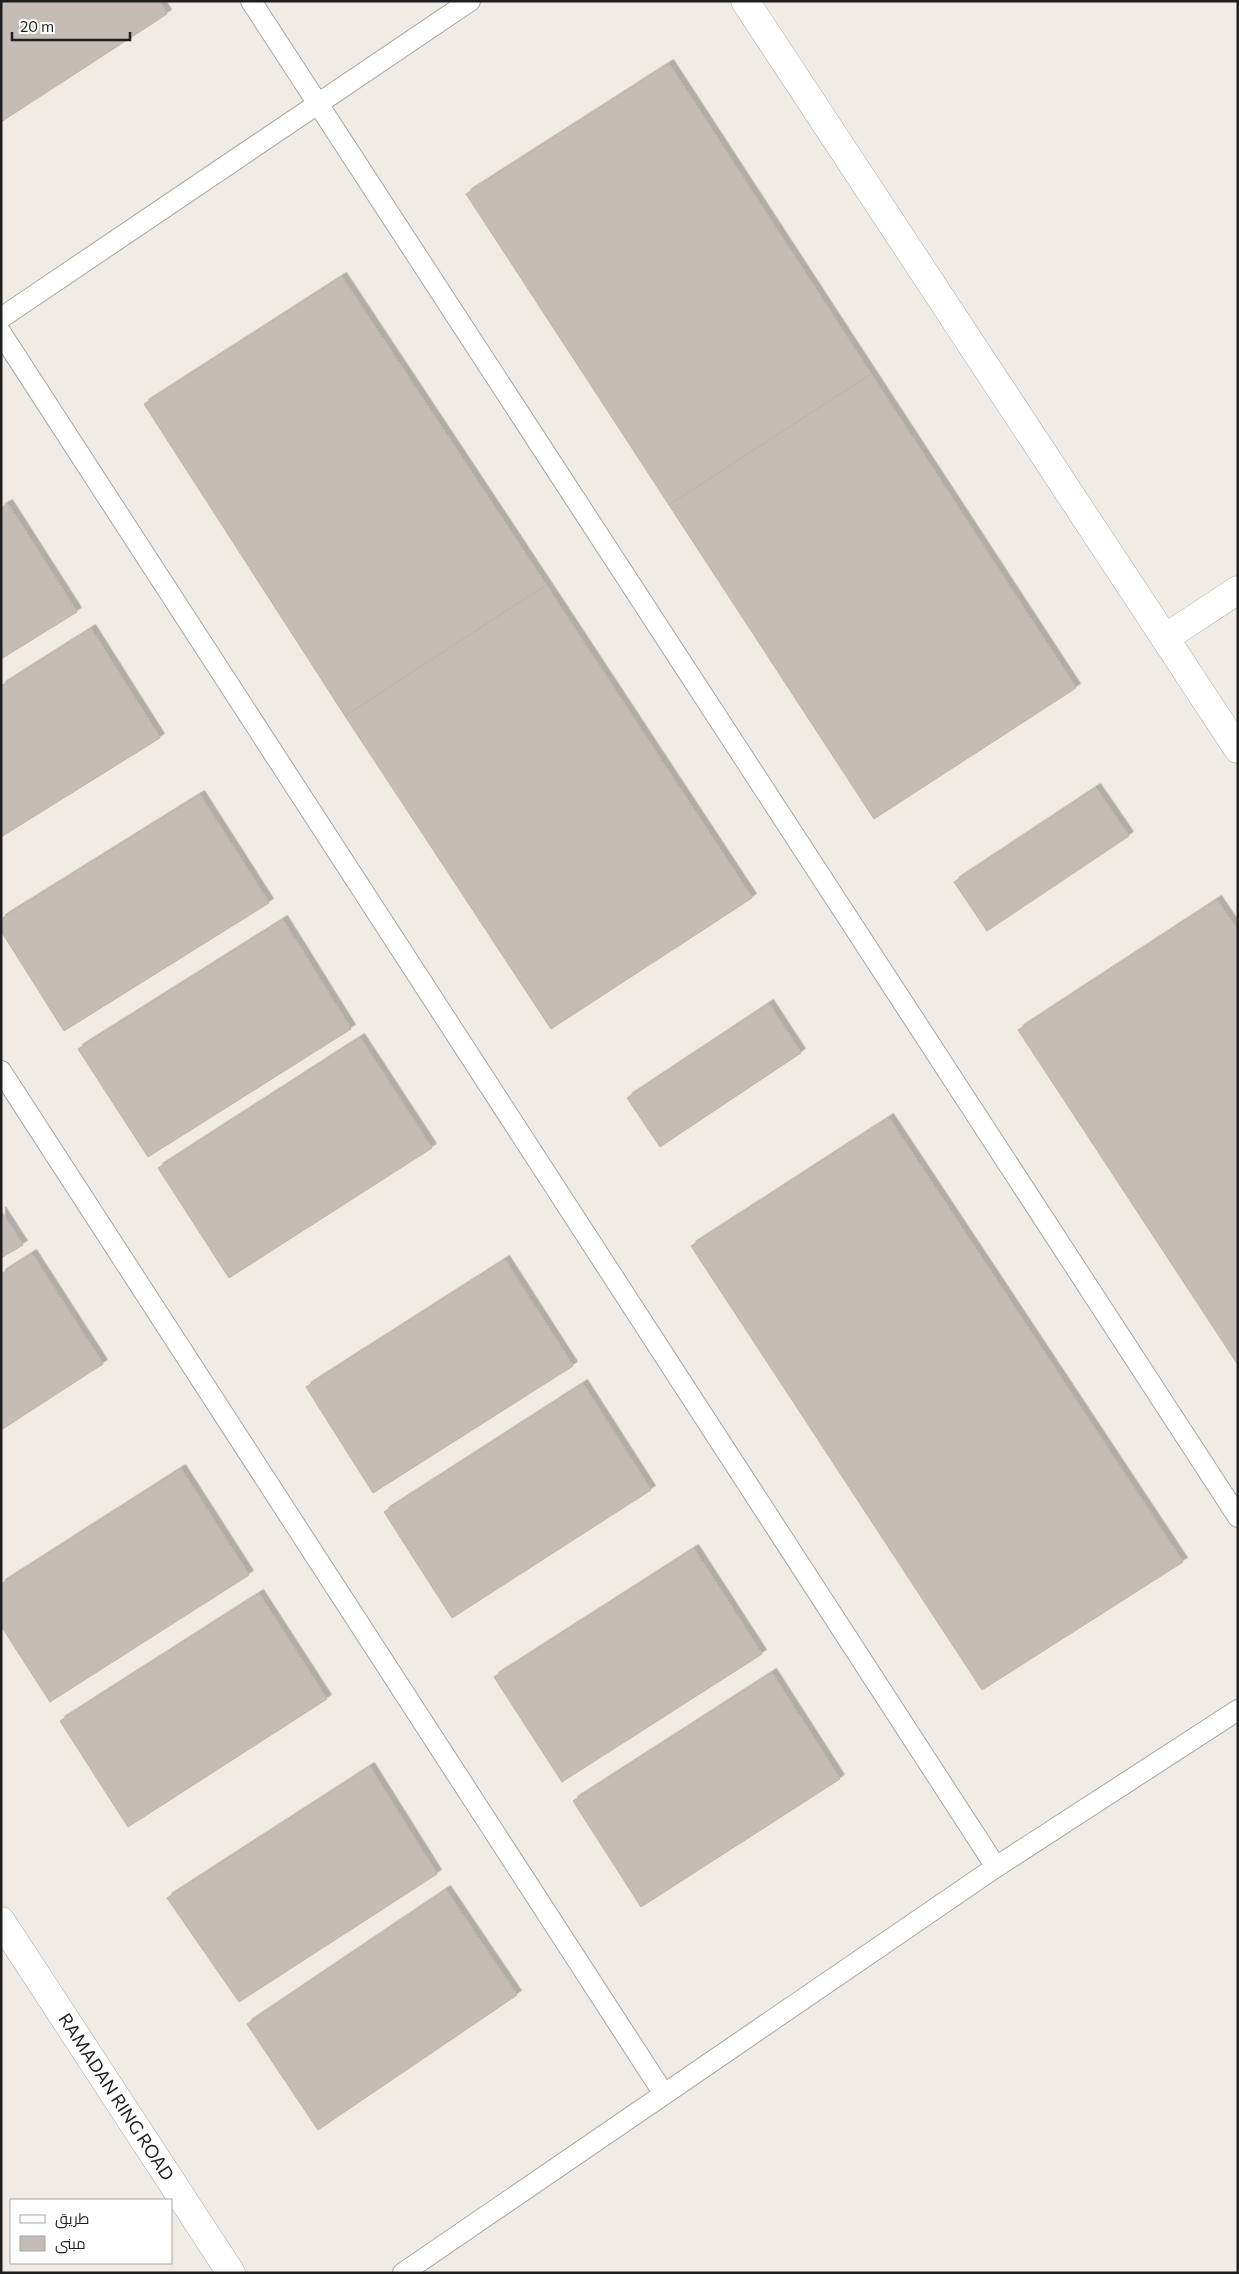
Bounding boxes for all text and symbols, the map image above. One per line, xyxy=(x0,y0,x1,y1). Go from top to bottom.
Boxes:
scale bar xyxy=(12,10,130,42)
text: 20 m xyxy=(20,17,54,35)
street label: RAMADAN RING ROAD xyxy=(54,2009,179,2184)
legend xyxy=(10,2199,172,2264)
text: طريق xyxy=(55,2209,89,2229)
text: مبنى xyxy=(55,2234,86,2254)

